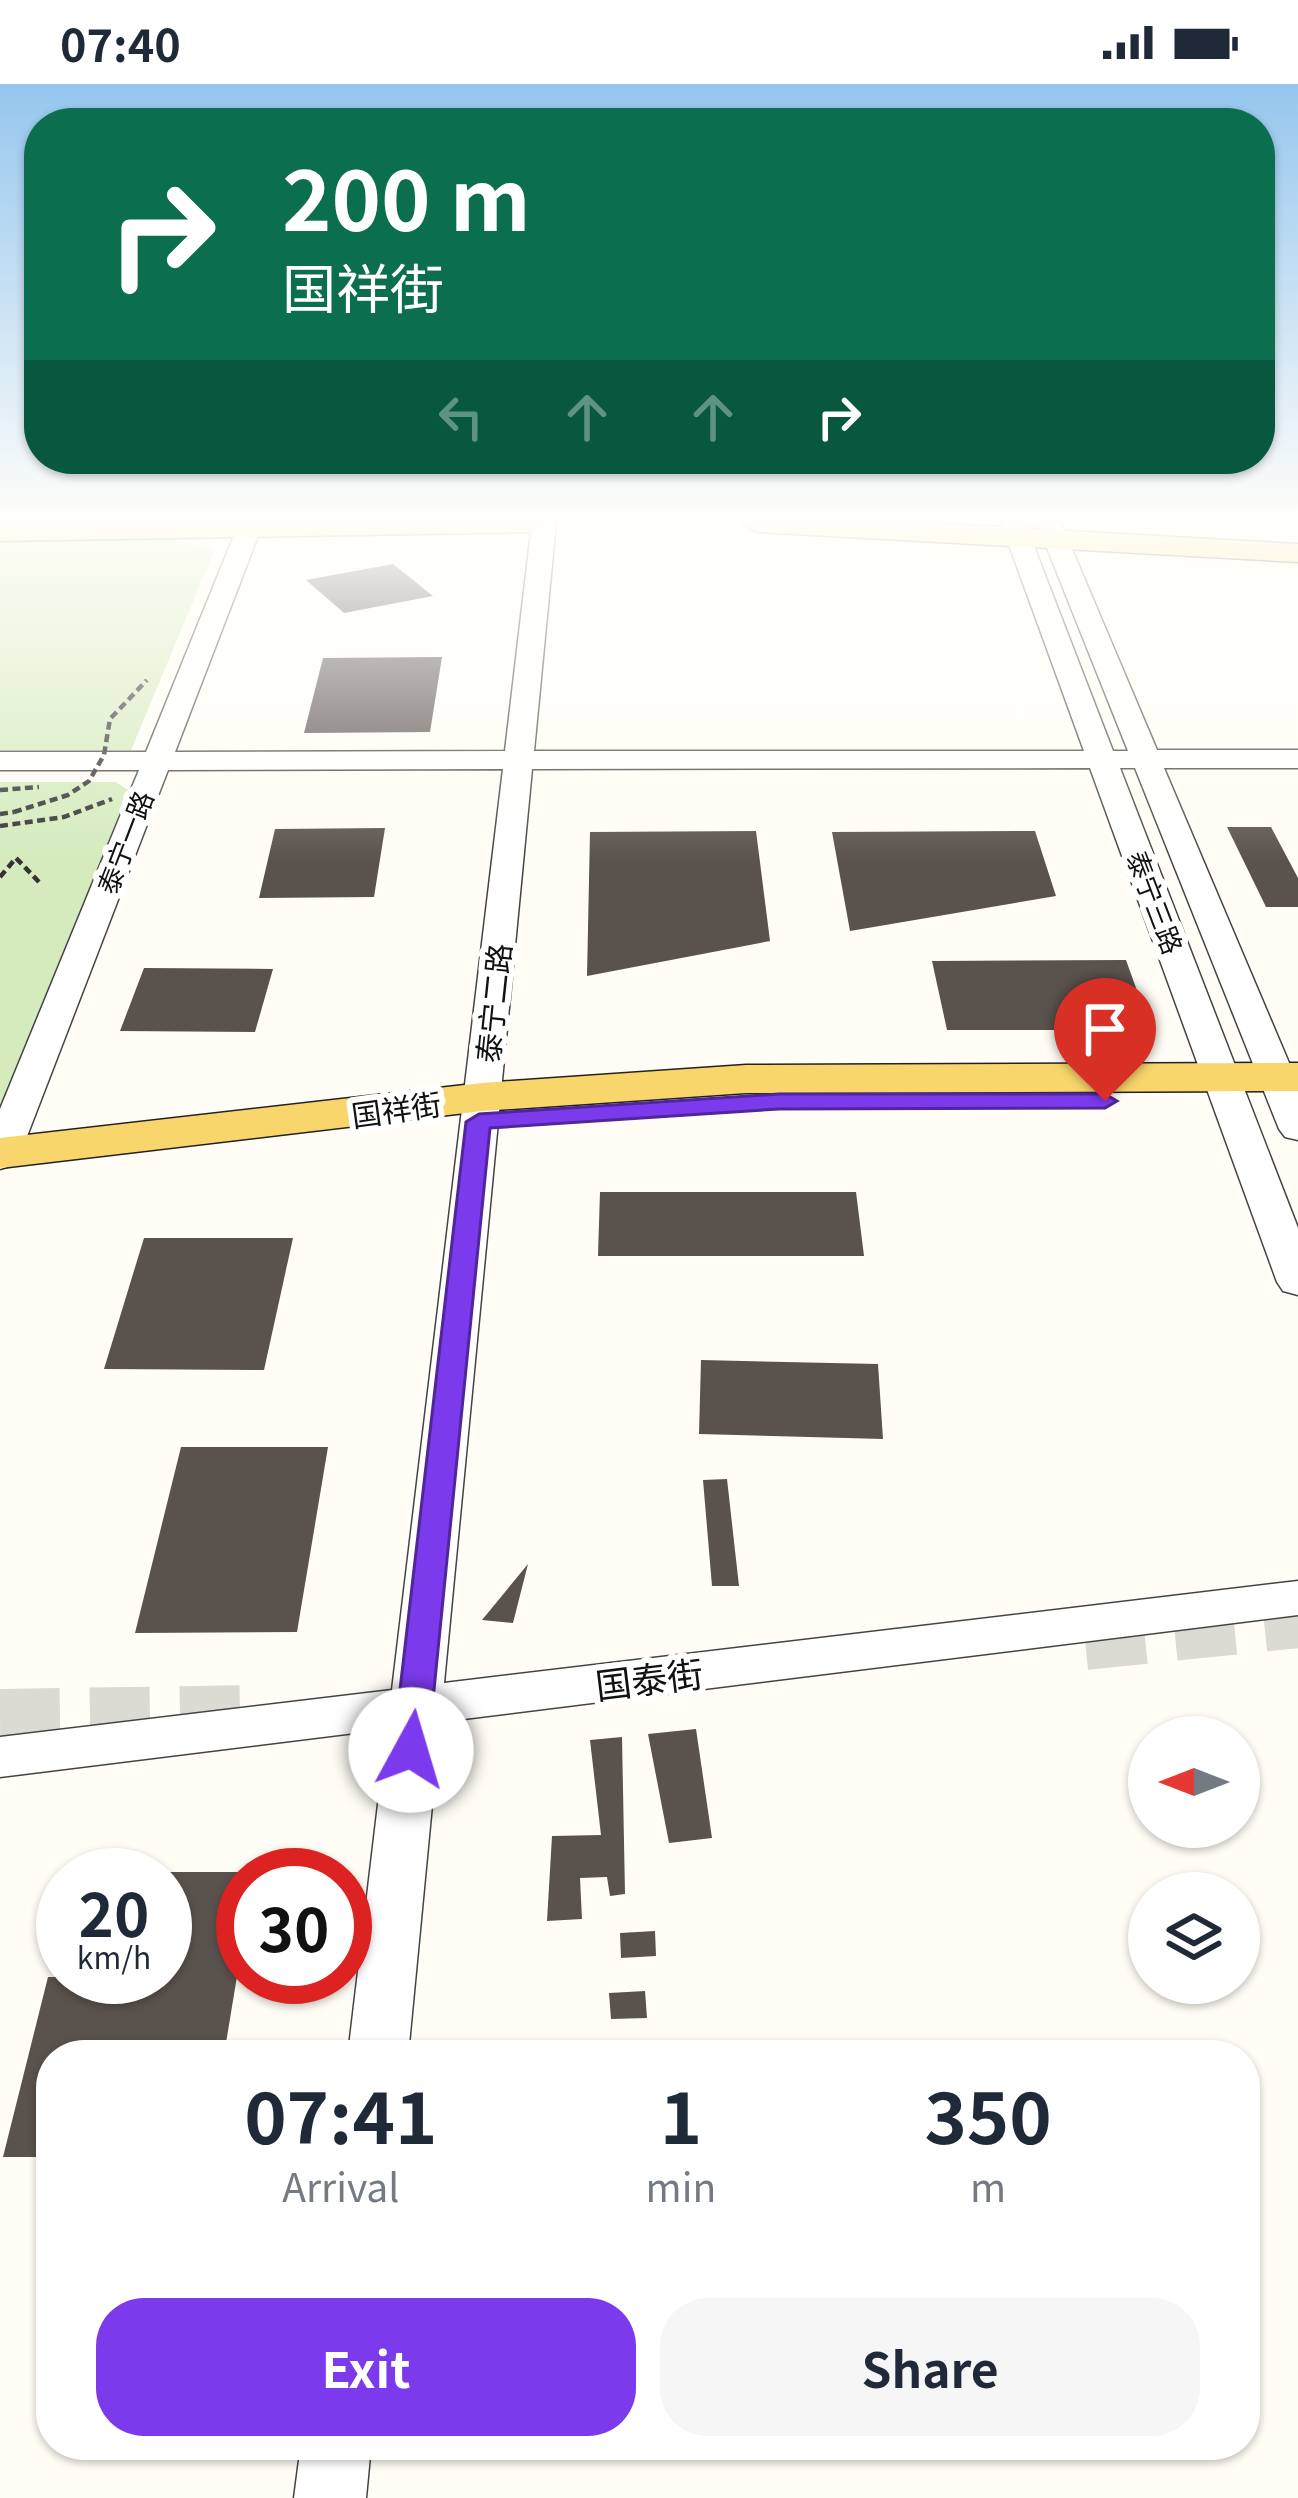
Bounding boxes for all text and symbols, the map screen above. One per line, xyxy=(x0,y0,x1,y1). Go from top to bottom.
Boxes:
text: 07:40 xyxy=(60,10,181,75)
text: 200 m xyxy=(282,134,531,255)
icon: right xyxy=(84,156,240,312)
text: 国祥街 xyxy=(282,246,444,325)
icon: left xyxy=(428,384,494,450)
icon: ahead xyxy=(554,384,620,450)
icon: ahead xyxy=(680,384,746,450)
icon: right xyxy=(806,384,872,450)
street label: 泰宁一路 xyxy=(86,785,162,899)
street label: 泰宁三路 xyxy=(1118,845,1194,959)
street label: 泰宁二路 xyxy=(464,941,520,1065)
pin xyxy=(1054,978,1156,1101)
icon: arrive xyxy=(1072,996,1138,1062)
street label: 国祥街 xyxy=(348,1080,444,1136)
street label: 国泰街 xyxy=(592,1645,706,1709)
position arrow xyxy=(348,1687,474,1813)
north arrow xyxy=(1128,1716,1260,1848)
map controls xyxy=(1128,1716,1260,2004)
speed limit sign: 30 xyxy=(216,1848,372,2004)
text: 20 xyxy=(79,1867,149,1954)
button: layers xyxy=(1128,1872,1260,2004)
text: km/h xyxy=(77,1934,151,1978)
text: 07:41 xyxy=(244,2060,437,2165)
text: 1 xyxy=(660,2060,702,2165)
text: 350 xyxy=(924,2060,1052,2165)
text: Arrival xyxy=(282,2157,399,2213)
text: min xyxy=(646,2157,716,2213)
text: m xyxy=(970,2157,1006,2213)
button: Exit xyxy=(96,2298,636,2436)
button: Share xyxy=(660,2298,1200,2436)

